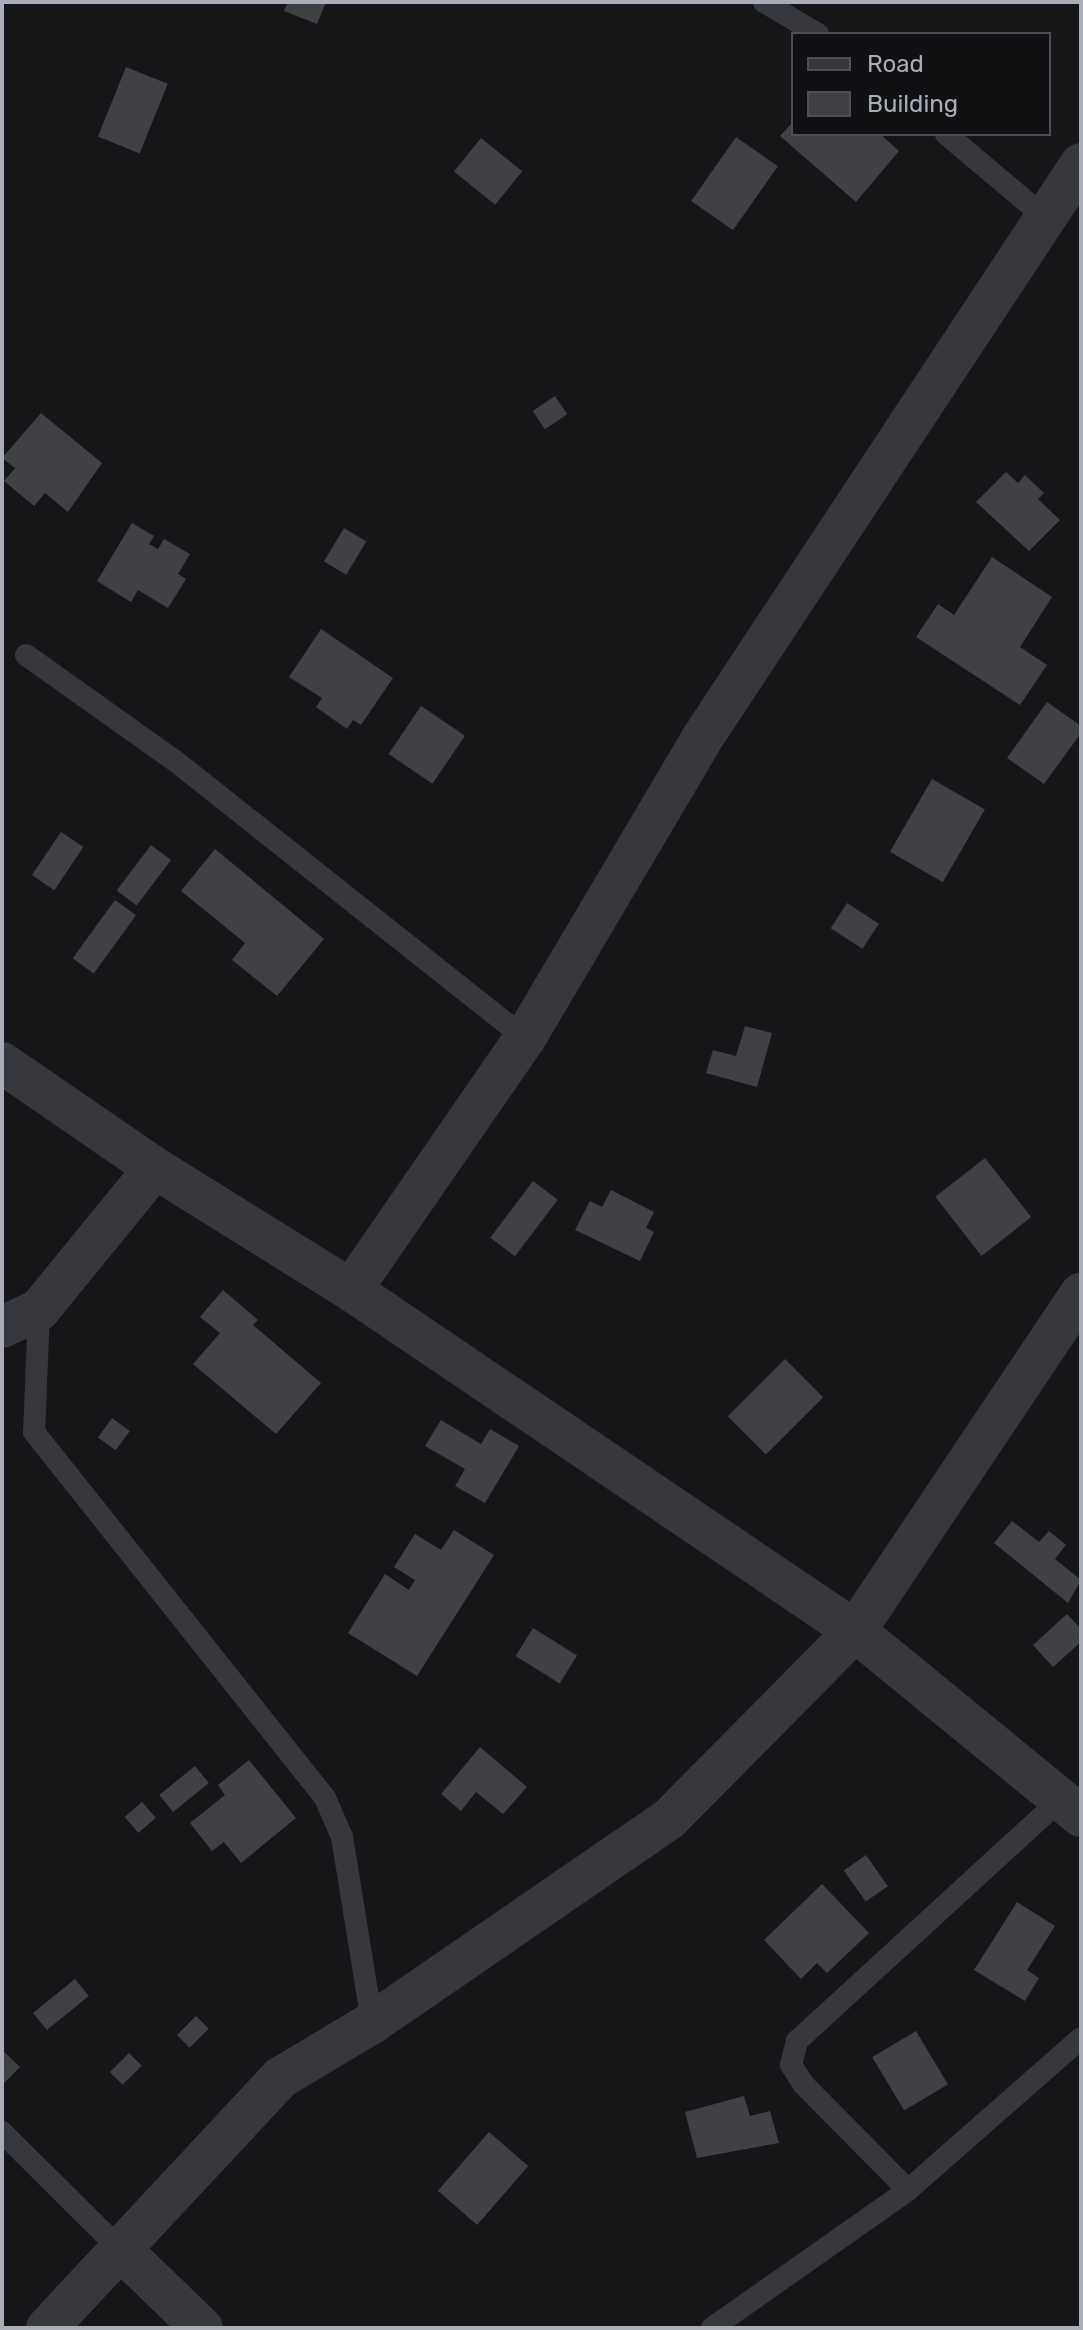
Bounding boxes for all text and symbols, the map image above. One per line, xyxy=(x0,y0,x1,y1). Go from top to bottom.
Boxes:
legend xyxy=(791,32,1051,136)
text: Road xyxy=(867,50,924,78)
text: Building xyxy=(867,90,958,118)

